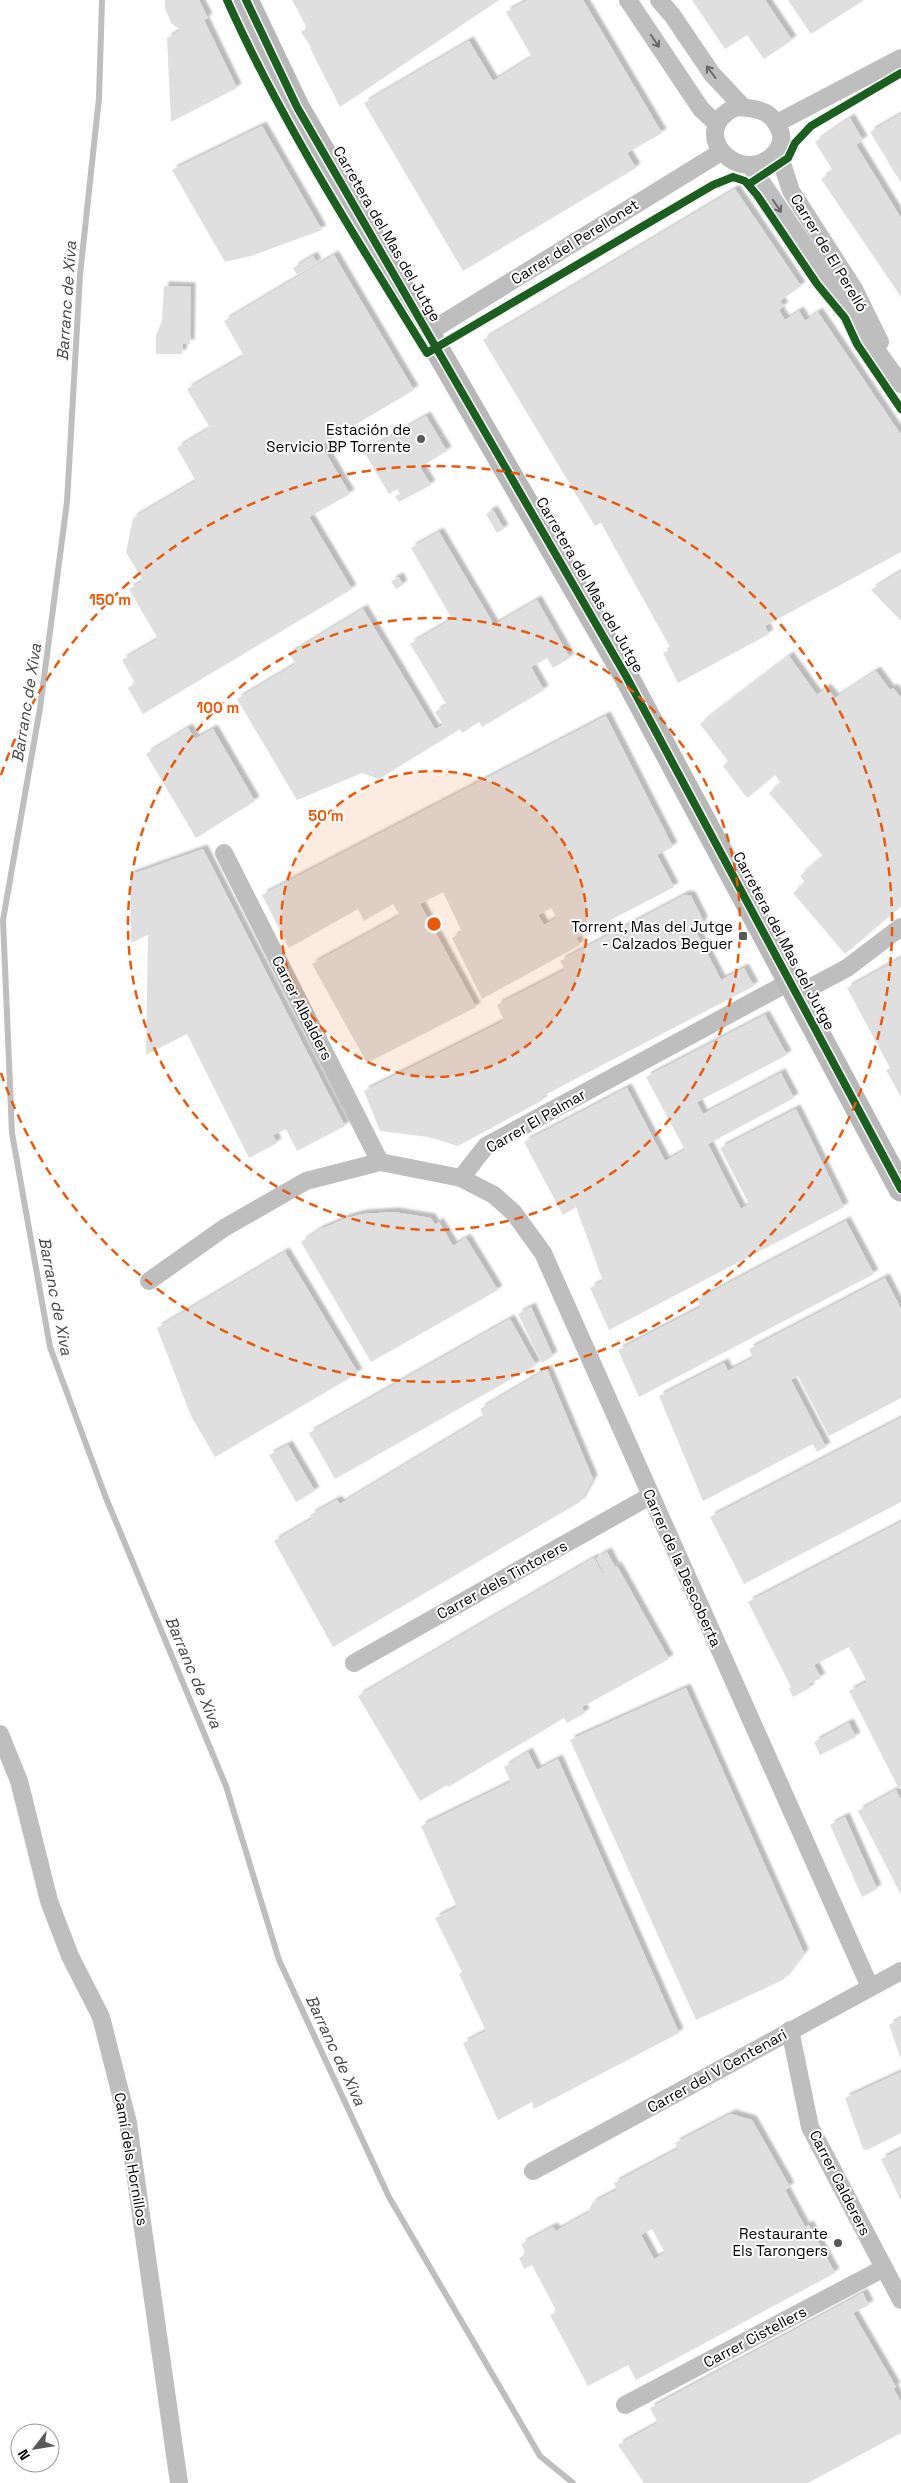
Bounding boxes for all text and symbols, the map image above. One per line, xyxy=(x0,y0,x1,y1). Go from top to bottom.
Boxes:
one-way arrow xyxy=(650,33,660,47)
one-way arrow xyxy=(705,66,716,79)
street label: Carretera del Mas del Jutge xyxy=(329,143,446,325)
street label: Carrer de El Perelló xyxy=(787,190,872,315)
street label: Carrer del Perellonet xyxy=(507,195,642,289)
one-way arrow xyxy=(771,199,782,213)
water label: Barranc de Xiva xyxy=(52,240,81,362)
place label: Estación de Servicio BP Torrente xyxy=(266,420,411,456)
marker: Estación de Servicio BP Torrente xyxy=(415,433,427,445)
street label: Carretera del Mas del Jutge xyxy=(532,494,649,676)
text: 150 m xyxy=(89,590,131,609)
water label: Barranc de Xiva xyxy=(7,641,46,764)
text: 100 m xyxy=(197,698,239,717)
text: 50 m xyxy=(308,806,344,825)
street label: Carretera del Mas del Jutge xyxy=(729,848,840,1033)
centre of rings xyxy=(425,915,443,933)
place label: Torrent, Mas del Jutge - Calzados Beguer xyxy=(571,917,733,953)
marker: Torrent, Mas del Jutge - Calzados Beguer xyxy=(737,930,749,942)
street label: Carrer Albalders xyxy=(268,952,337,1063)
street label: Carrer El Palmar xyxy=(483,1084,589,1157)
water label: Barranc de Xiva xyxy=(34,1235,77,1358)
street label: Carrer de la Descoberta xyxy=(639,1486,726,1650)
street label: Carrer dels Tintorers xyxy=(433,1536,570,1623)
water label: Barranc de Xiva xyxy=(160,1613,227,1732)
water label: Barranc de Xiva xyxy=(301,1991,371,2110)
street label: Carrer del V Centenari xyxy=(644,2024,790,2117)
street label: Camí dels Hornillos xyxy=(110,2091,153,2227)
street label: Carrer Calderers xyxy=(806,2127,875,2239)
place label: Restaurante Els Tarongers xyxy=(733,2224,828,2260)
marker: Restaurante Els Tarongers xyxy=(832,2237,844,2249)
street label: Carrer Cistellers xyxy=(700,2301,810,2372)
north arrow xyxy=(10,2423,60,2473)
text: N xyxy=(14,2446,34,2463)

